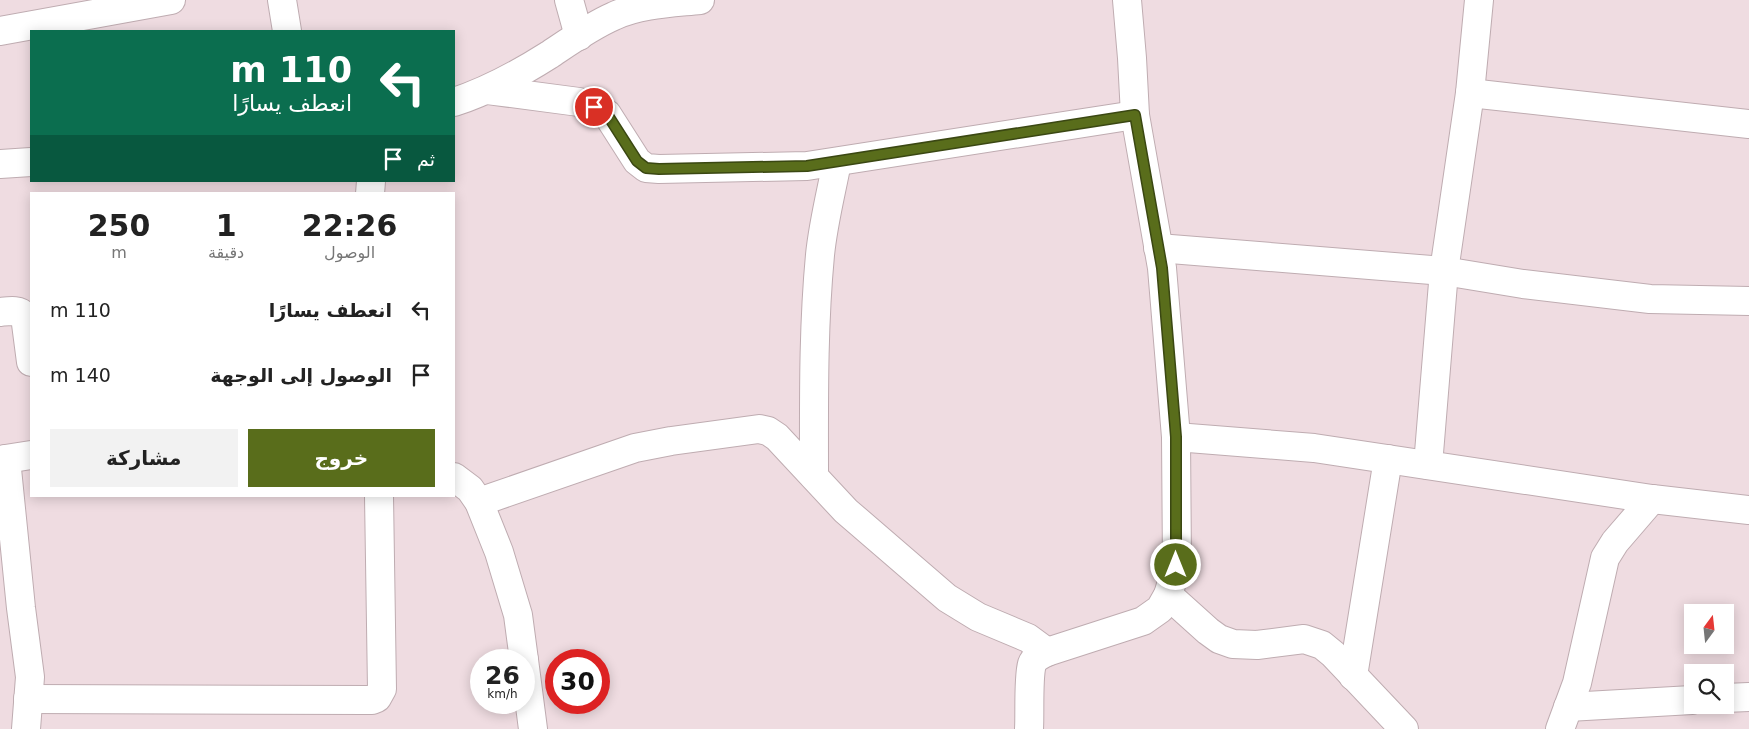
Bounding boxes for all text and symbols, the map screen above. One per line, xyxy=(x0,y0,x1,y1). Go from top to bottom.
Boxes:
text: 110 m xyxy=(230,50,352,90)
icon: left xyxy=(370,50,435,115)
pin xyxy=(573,86,615,128)
text: انعطف يسارًا xyxy=(232,91,352,116)
icon: arrive xyxy=(580,93,608,121)
icon: arrive xyxy=(379,145,407,173)
text: ثم xyxy=(417,148,435,170)
text: 250 xyxy=(88,208,150,243)
text: 1 xyxy=(216,208,237,243)
text: 22:26 xyxy=(302,208,397,243)
text: m xyxy=(111,243,127,262)
text: دقيقة xyxy=(208,243,244,262)
text: الوصول xyxy=(324,243,375,262)
icon: left xyxy=(407,296,435,324)
text: 110 m xyxy=(50,299,111,321)
text: انعطف يسارًا xyxy=(269,299,392,321)
icon: arrive xyxy=(407,361,435,389)
text: 140 m xyxy=(50,364,111,386)
text: الوصول إلى الوجهة xyxy=(210,364,392,386)
button: مشاركة xyxy=(50,429,238,487)
button: خروج xyxy=(248,429,435,487)
position arrow xyxy=(1149,538,1201,590)
north arrow xyxy=(1684,604,1734,654)
map controls xyxy=(1684,604,1734,714)
speed limit sign: 30 xyxy=(545,649,610,714)
text: 26 xyxy=(485,661,520,690)
button: search xyxy=(1684,664,1734,714)
text: km/h xyxy=(487,687,518,701)

